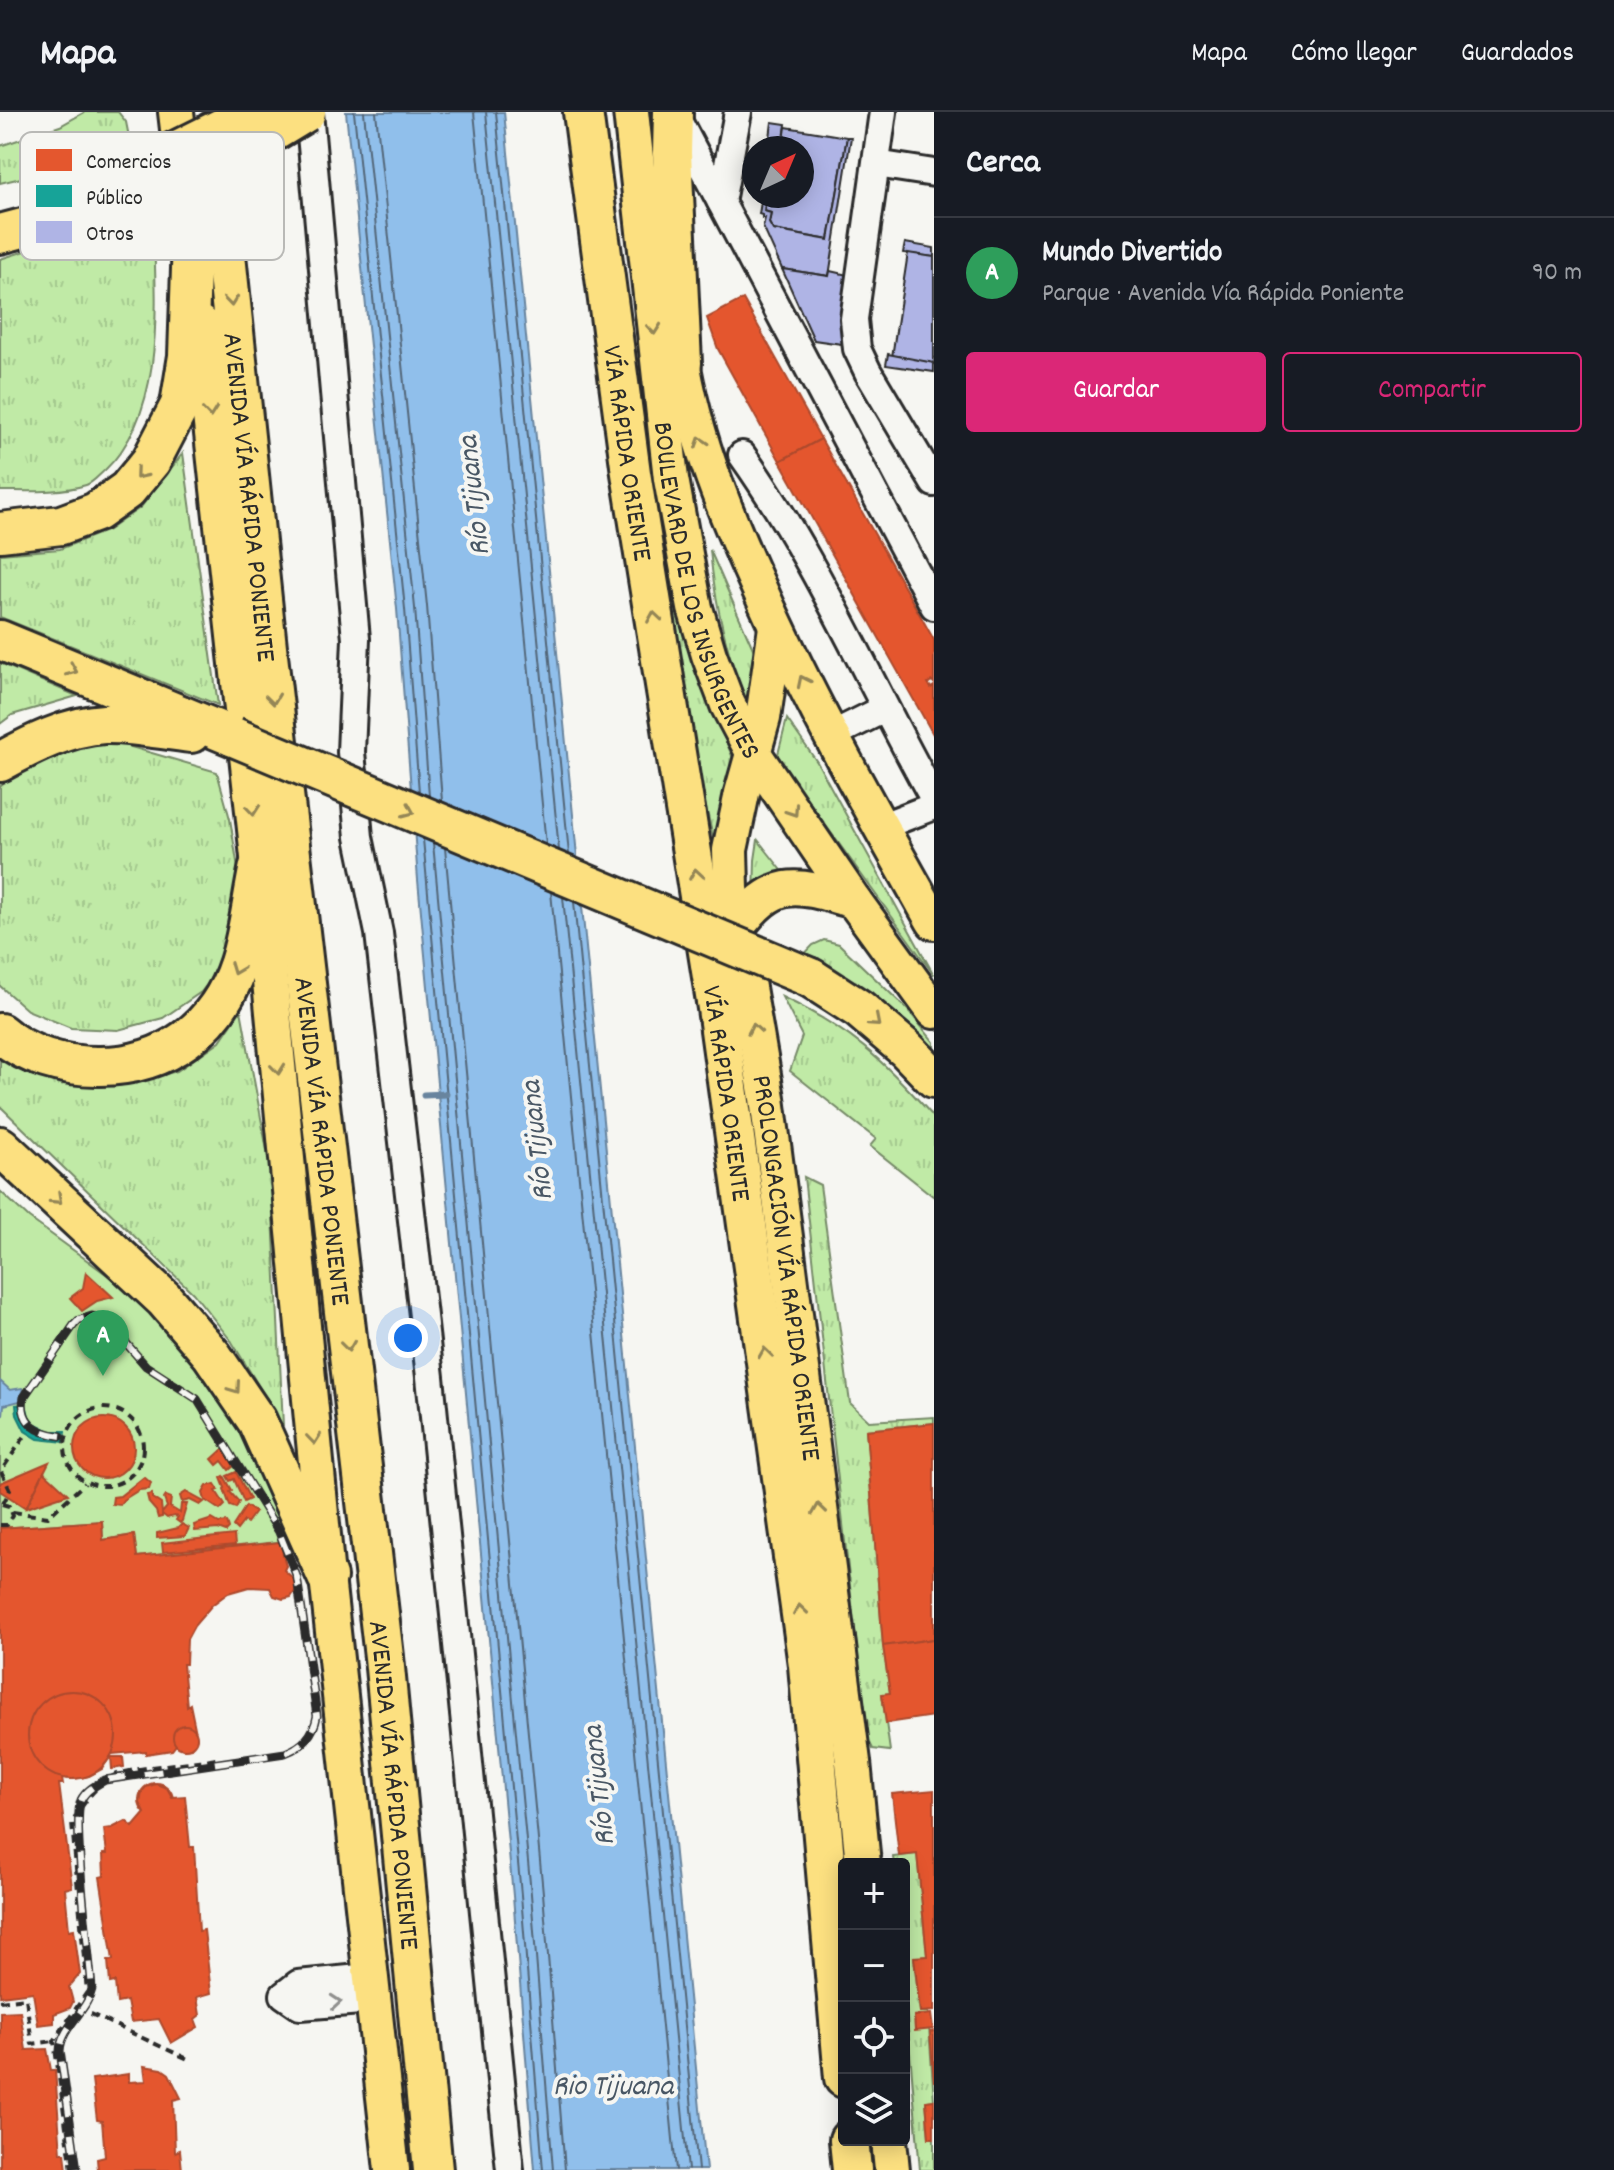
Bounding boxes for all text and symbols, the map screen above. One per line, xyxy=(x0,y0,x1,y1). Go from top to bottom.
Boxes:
text: Mapa xyxy=(40,28,115,83)
text: Mapa xyxy=(1191,35,1247,75)
text: Cómo llegar xyxy=(1291,35,1417,75)
text: Guardados xyxy=(1461,35,1574,75)
legend xyxy=(20,132,284,260)
north arrow xyxy=(742,136,814,208)
text: Cerca xyxy=(966,140,1040,189)
text: Comercios xyxy=(86,148,172,179)
text: Público xyxy=(86,184,143,215)
text: Otros xyxy=(86,220,134,251)
text: Mundo Divertido xyxy=(1042,233,1222,276)
text: A xyxy=(985,255,999,292)
text: 90 m xyxy=(1532,255,1582,292)
text: Parque · Avenida Vía Rápida Poniente xyxy=(1042,276,1404,313)
one-way arrow xyxy=(223,295,240,308)
one-way arrow xyxy=(645,323,662,336)
street label: AVENIDA VÍA RÁPIDA PONIENTE xyxy=(209,331,284,665)
street label: VÍA RÁPIDA ORIENTE xyxy=(589,343,660,565)
button: Guardar xyxy=(966,352,1266,432)
button: Compartir xyxy=(1282,352,1582,432)
one-way arrow xyxy=(202,406,219,419)
street label: BOULEVARD DE LOS INSURGENTES xyxy=(640,420,768,768)
water label: Río Tijuana xyxy=(449,431,504,558)
one-way arrow xyxy=(695,436,711,450)
one-way arrow xyxy=(135,465,150,479)
one-way arrow xyxy=(646,610,663,624)
one-way arrow xyxy=(64,661,78,677)
one-way arrow xyxy=(797,675,812,690)
one-way arrow xyxy=(264,692,281,706)
one-way arrow xyxy=(401,801,415,817)
one-way arrow xyxy=(783,803,798,817)
one-way arrow xyxy=(244,804,261,817)
one-way arrow xyxy=(688,867,705,880)
one-way arrow xyxy=(229,961,246,975)
street label: AVENIDA VÍA RÁPIDA PONIENTE xyxy=(280,975,358,1308)
street label: VÍA RÁPIDA ORIENTE xyxy=(689,983,759,1205)
one-way arrow xyxy=(865,1012,880,1027)
one-way arrow xyxy=(747,1022,764,1036)
one-way arrow xyxy=(270,1062,287,1075)
street label: PROLONGACIÓN VÍA RÁPIDA ORIENTE xyxy=(738,1072,829,1464)
water label: Río Tijuana xyxy=(512,1076,567,1203)
one-way arrow xyxy=(48,1190,62,1205)
pin: A xyxy=(77,1310,129,1376)
your location xyxy=(388,1318,428,1358)
one-way arrow xyxy=(339,1340,356,1353)
one-way arrow xyxy=(757,1346,774,1359)
one-way arrow xyxy=(225,1379,240,1393)
one-way arrow xyxy=(305,1433,322,1446)
one-way arrow xyxy=(811,1502,828,1516)
one-way arrow xyxy=(792,1603,809,1617)
street label: AVENIDA VÍA RÁPIDA PONIENTE xyxy=(355,1619,427,1952)
water label: Río Tijuana xyxy=(574,1721,629,1848)
map controls xyxy=(838,1858,910,2146)
button: + xyxy=(838,1858,910,1930)
button: − xyxy=(838,1930,910,2002)
one-way arrow xyxy=(330,1994,343,2011)
button: locate xyxy=(838,2002,910,2074)
water label: Rio Tijuana xyxy=(553,2067,675,2110)
button: layers xyxy=(838,2074,910,2146)

